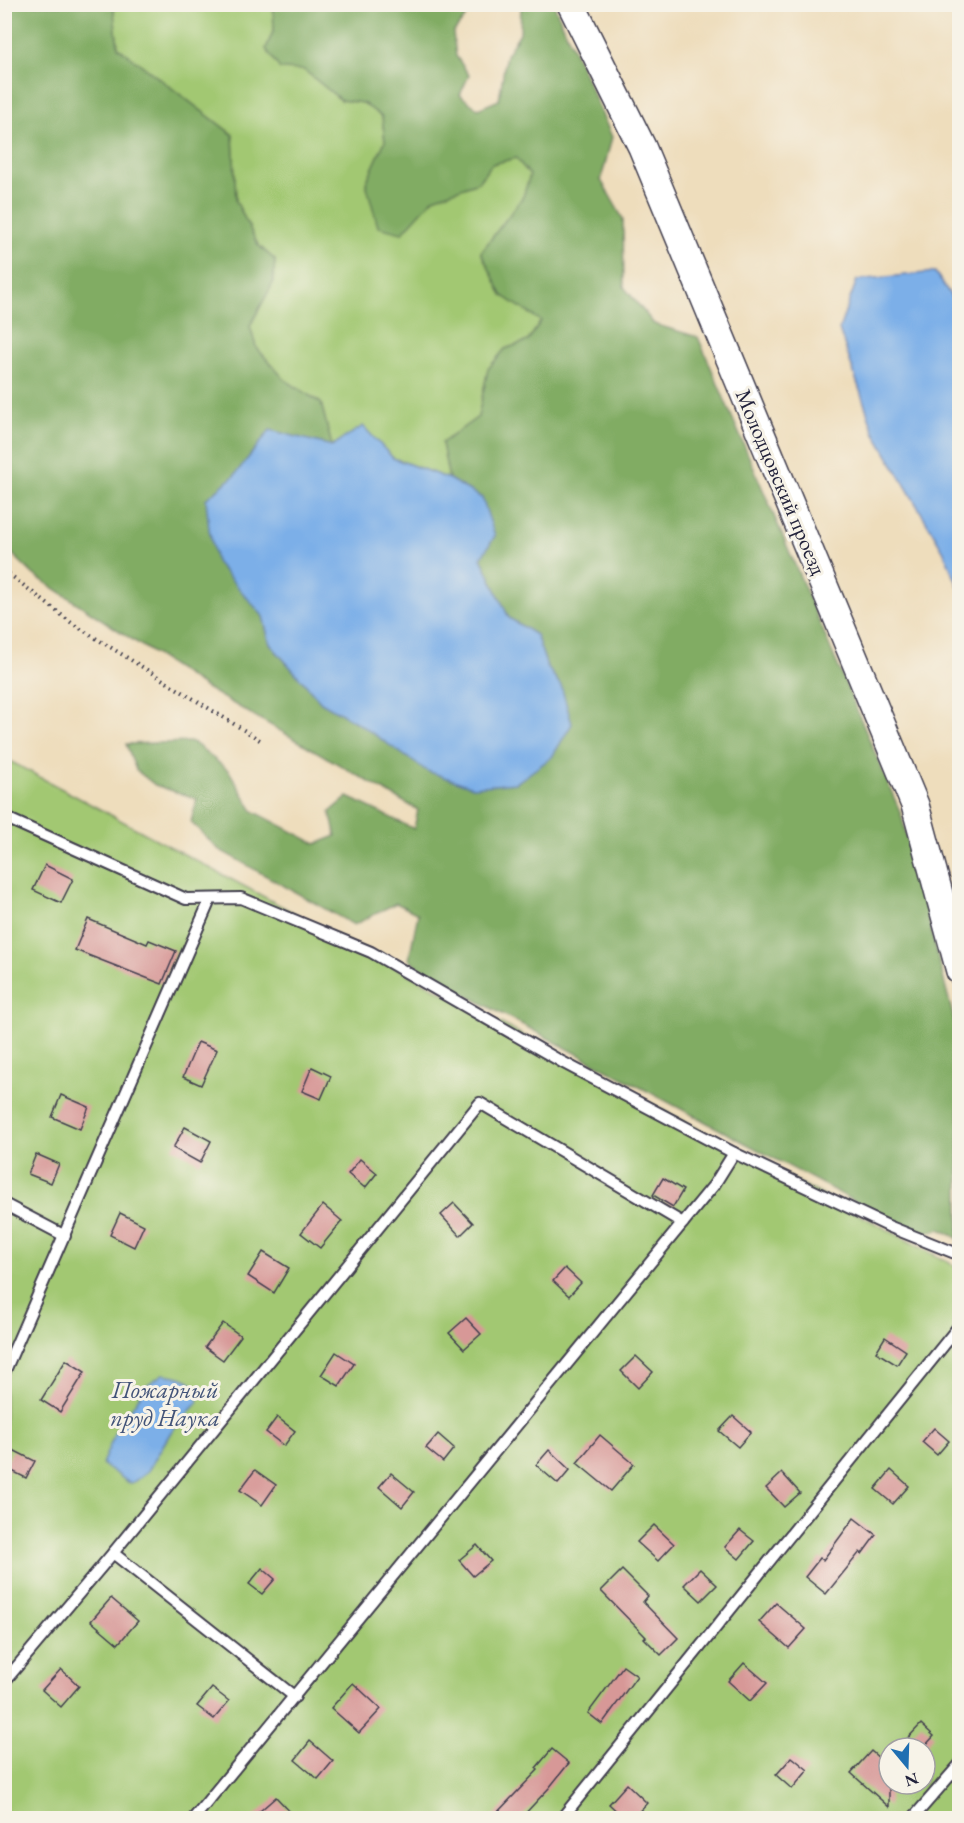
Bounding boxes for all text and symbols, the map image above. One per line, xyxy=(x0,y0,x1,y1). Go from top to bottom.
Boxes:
street label: Молодцовский проезд xyxy=(729,385,833,579)
water label: Пожарный пруд Наука xyxy=(110,1374,220,1433)
north arrow xyxy=(877,1736,937,1796)
text: N xyxy=(902,1768,921,1792)

